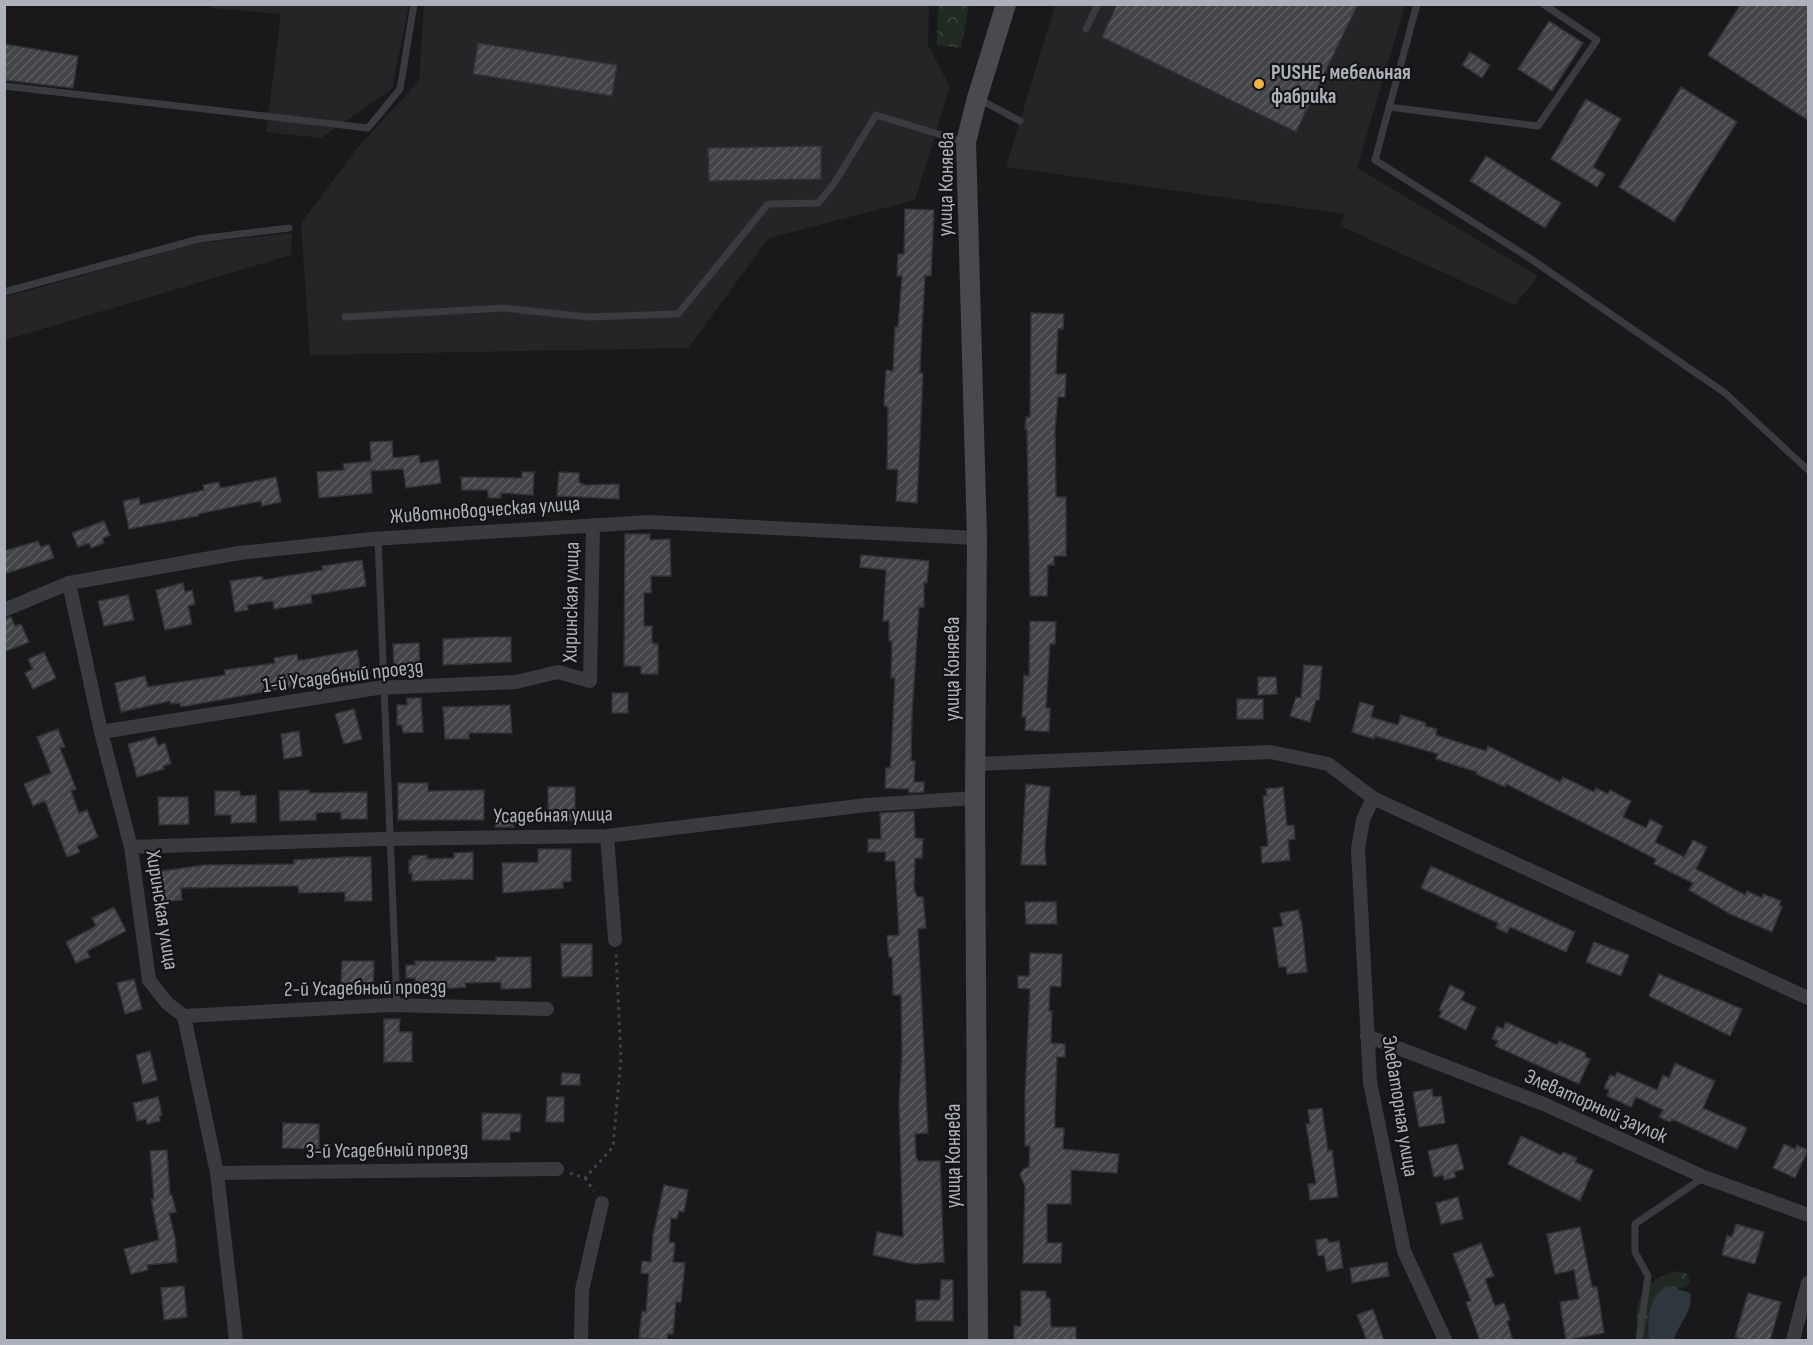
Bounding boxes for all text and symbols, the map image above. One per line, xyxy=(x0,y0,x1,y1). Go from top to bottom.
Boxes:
place label: PUSHE, мебельная фабрика xyxy=(1271,60,1411,109)
marker: PUSHE, мебельная фабрика xyxy=(1252,77,1266,91)
street label: улица Коняева xyxy=(933,132,959,236)
street label: Животноводческая улица xyxy=(389,491,581,529)
street label: Хиринская улица xyxy=(557,541,585,664)
street label: улица Коняева xyxy=(940,617,965,721)
street label: 1-й Усадебный проезд xyxy=(261,654,425,698)
street label: Усадебная улица xyxy=(493,801,613,829)
street label: Хиринская улица xyxy=(140,848,184,972)
street label: 2-й Усадебный проезд xyxy=(284,974,446,1002)
street label: Элеваторная улица xyxy=(1376,1034,1424,1178)
street label: Элеваторный заулок xyxy=(1521,1063,1671,1149)
street label: улица Коняева xyxy=(941,1104,966,1208)
street label: 3-й Усадебный проезд xyxy=(305,1136,469,1164)

